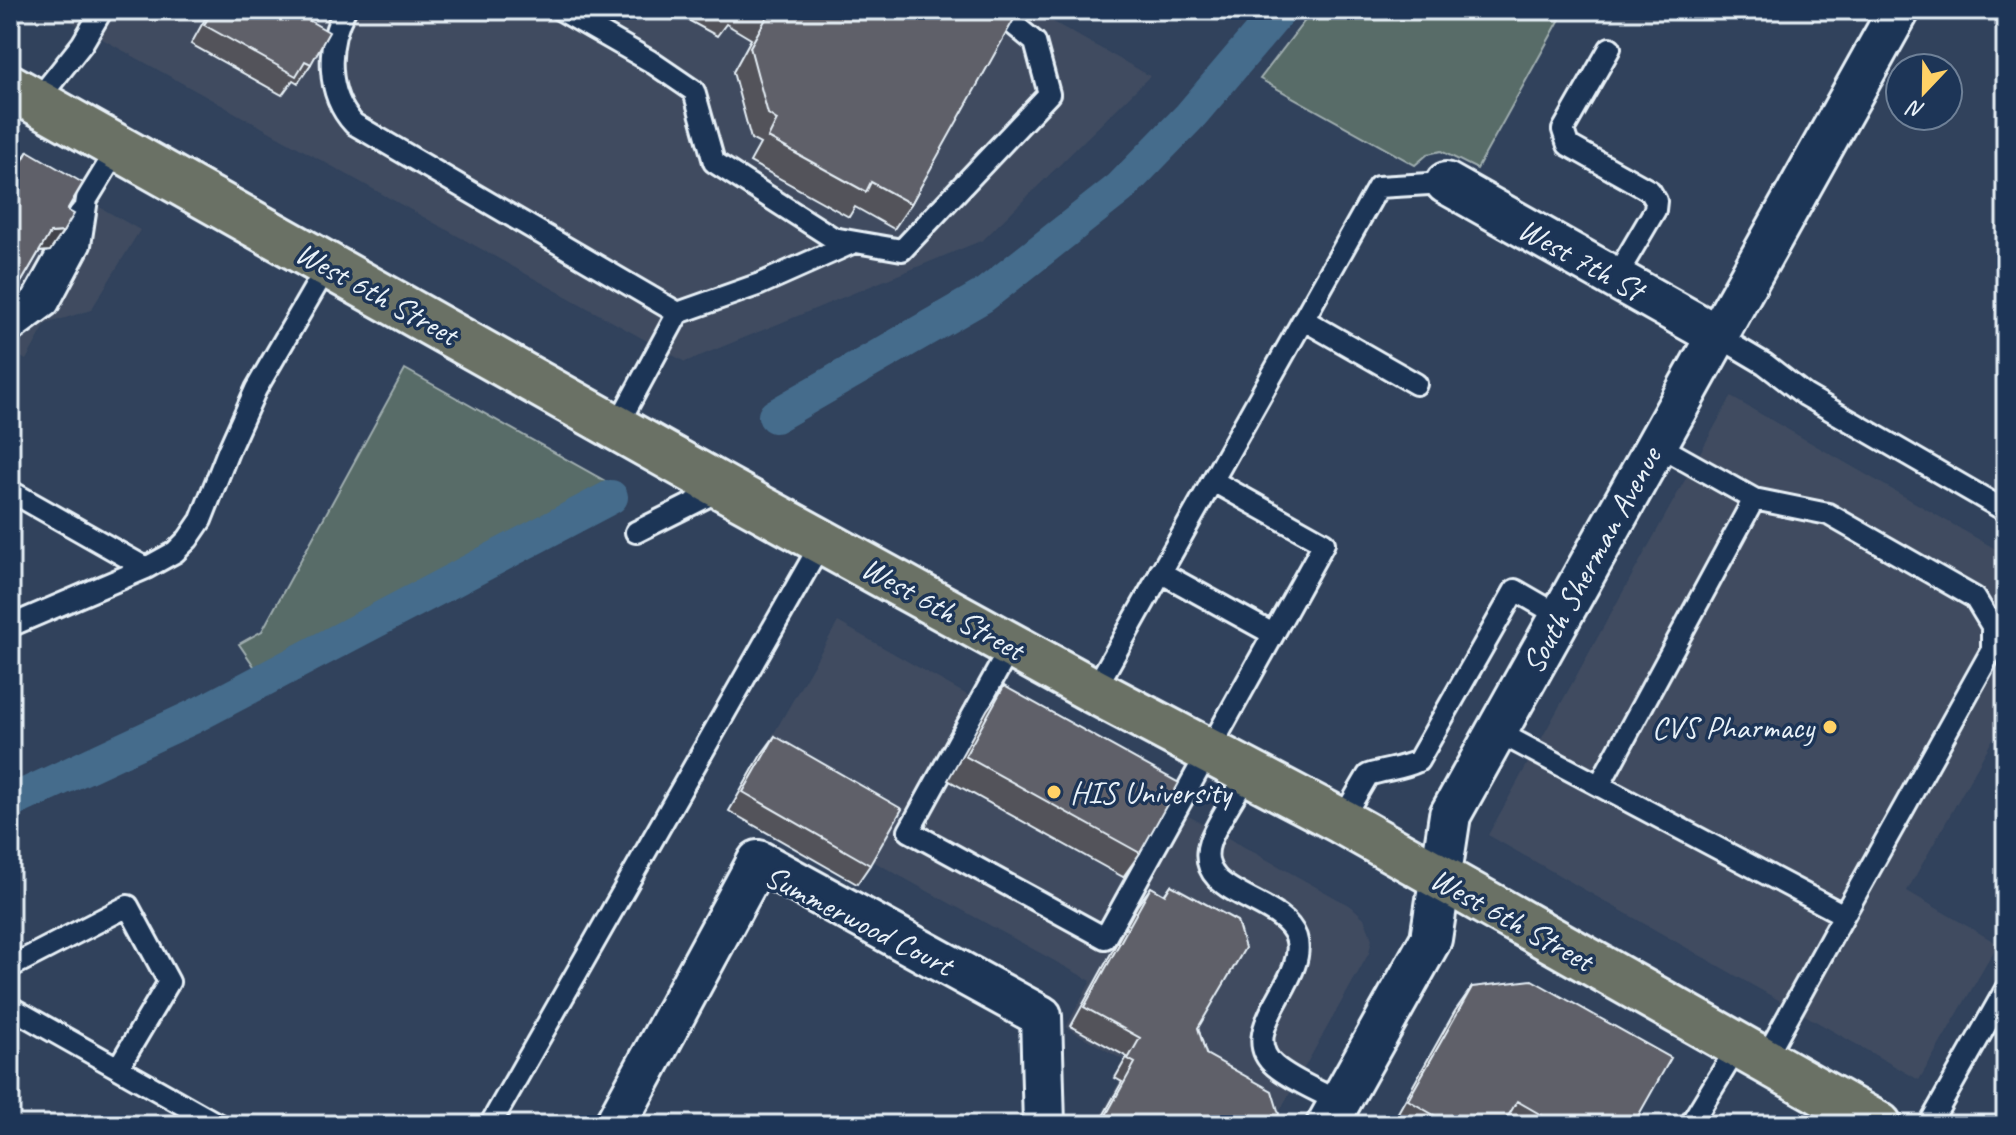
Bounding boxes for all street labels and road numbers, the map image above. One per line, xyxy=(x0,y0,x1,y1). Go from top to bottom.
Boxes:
street label: West 7th St xyxy=(1511,208,1654,313)
street label: West 6th Street xyxy=(288,232,468,356)
street label: South Sherman Avenue xyxy=(1512,438,1672,681)
street label: West 6th Street xyxy=(854,547,1034,671)
street label: Summerwood Court xyxy=(758,855,963,987)
street label: West 6th Street xyxy=(1423,858,1603,982)

